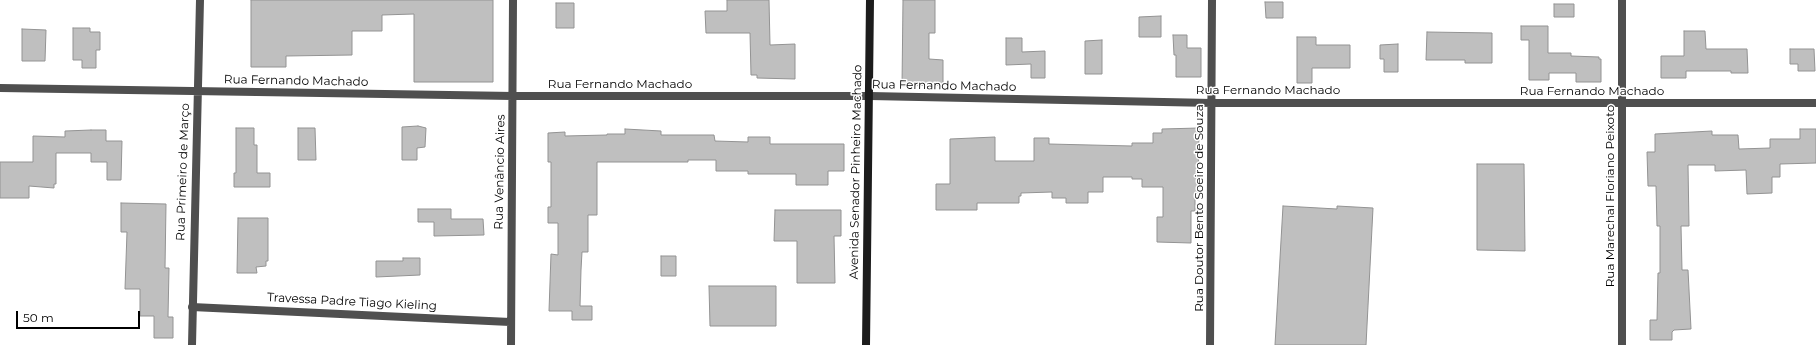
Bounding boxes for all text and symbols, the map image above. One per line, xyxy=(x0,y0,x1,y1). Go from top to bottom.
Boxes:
street label: Avenida Senador Pinheiro Machado xyxy=(847,64,865,280)
street label: Rua Fernando Machado xyxy=(224,73,368,89)
street label: Rua Fernando Machado xyxy=(548,77,692,91)
street label: Rua Fernando Machado xyxy=(872,78,1016,94)
street label: Rua Fernando Machado xyxy=(1196,83,1340,97)
street label: Rua Fernando Machado xyxy=(1520,84,1664,98)
street label: Rua Primeiro de Março xyxy=(173,103,193,241)
street label: Rua Doutor Bento Soeiro de Souza xyxy=(1192,104,1206,312)
street label: Rua Marechal Floriano Peixoto xyxy=(1603,105,1617,287)
street label: Rua Venâncio Aires xyxy=(492,114,508,230)
street label: Travessa Padre Tiago Kieling xyxy=(267,290,437,314)
scale bar xyxy=(18,303,142,329)
text: 50 m xyxy=(23,310,54,325)

